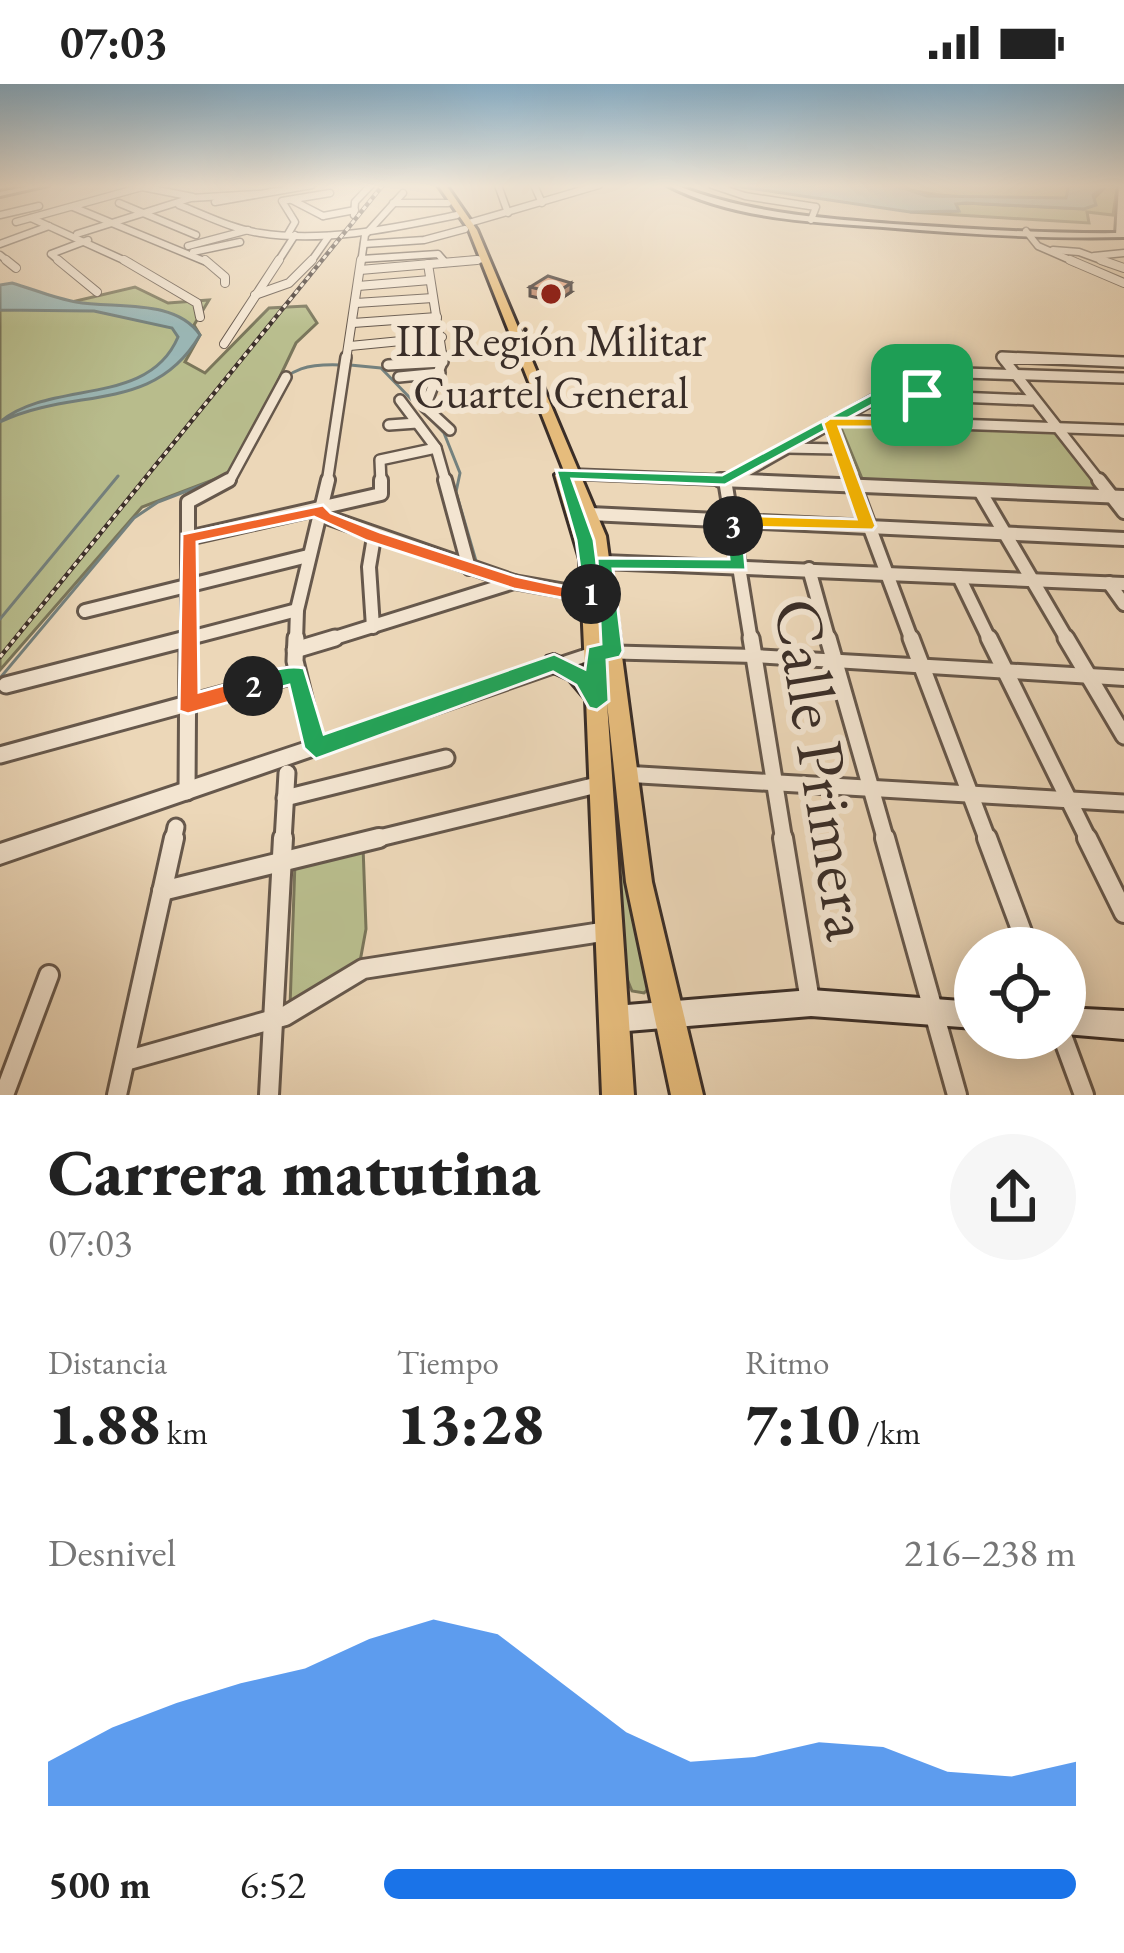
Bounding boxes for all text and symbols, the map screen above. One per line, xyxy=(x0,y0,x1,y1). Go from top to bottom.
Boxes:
text: 07:03 xyxy=(60,13,168,71)
marker: III Región Militar Cuartel General xyxy=(538,281,564,307)
place label: III Región Militar Cuartel General xyxy=(396,311,706,421)
pin xyxy=(871,344,973,446)
icon: arrive xyxy=(889,362,955,428)
pin: 3 xyxy=(703,496,763,556)
text: 3 xyxy=(724,504,742,547)
pin: 1 xyxy=(561,564,621,624)
text: 1 xyxy=(582,572,600,615)
street label: Calle Primera xyxy=(755,592,893,946)
pin: 2 xyxy=(223,656,283,716)
text: 2 xyxy=(244,664,262,707)
map controls xyxy=(954,927,1086,1059)
button: locate xyxy=(954,927,1086,1059)
text: Carrera matutina xyxy=(48,1129,540,1215)
button: share xyxy=(950,1134,1076,1260)
text: 07:03 xyxy=(48,1217,133,1268)
text: Distancia xyxy=(48,1341,167,1384)
text: Tiempo xyxy=(397,1341,499,1384)
text: Ritmo xyxy=(745,1341,829,1384)
text: 1.88 xyxy=(48,1384,160,1462)
text: 13:28 xyxy=(397,1384,544,1462)
text: 7:10 xyxy=(745,1384,860,1462)
text: km xyxy=(160,1411,208,1454)
text: /km xyxy=(860,1411,921,1454)
text: Desnivel xyxy=(48,1527,176,1578)
text: 216–238 m xyxy=(904,1527,1076,1578)
text: 500 m xyxy=(48,1859,151,1910)
text: 6:52 xyxy=(240,1859,306,1910)

